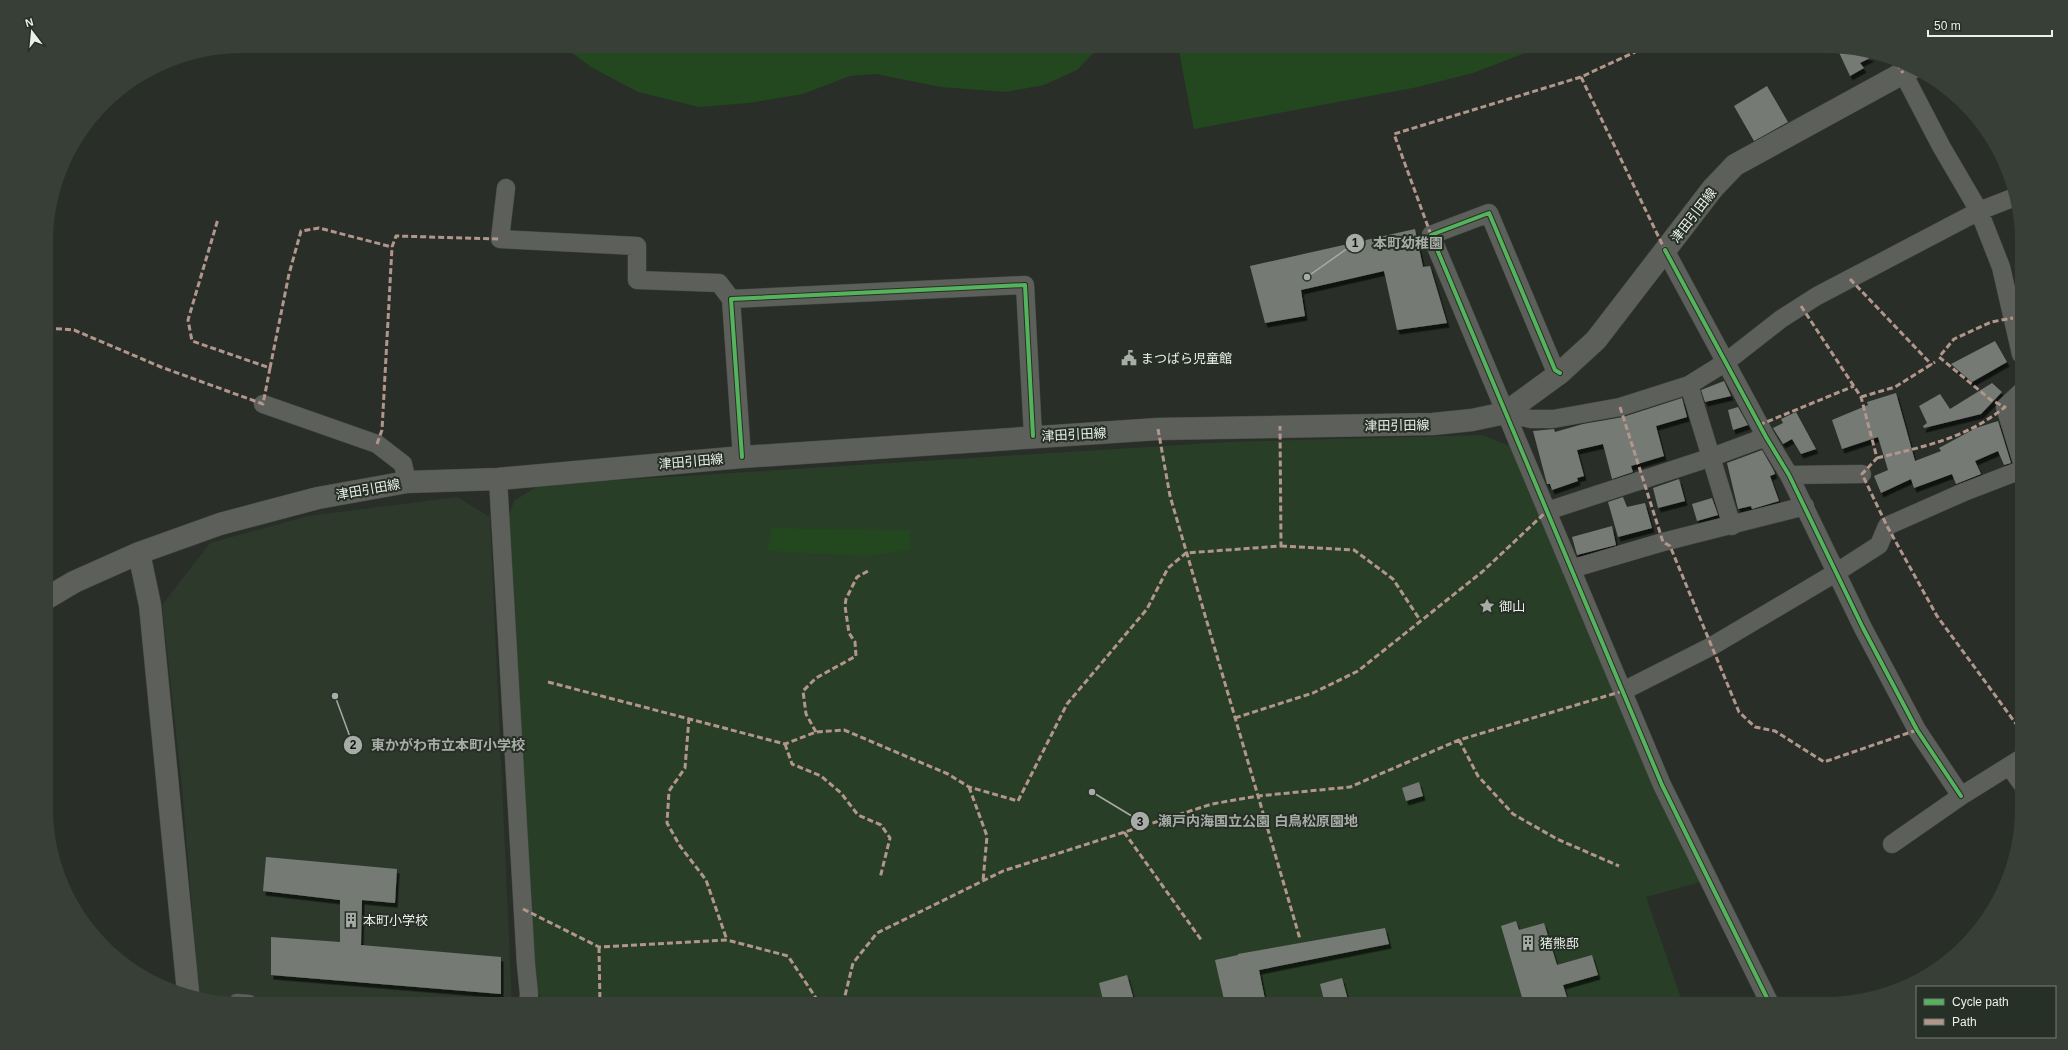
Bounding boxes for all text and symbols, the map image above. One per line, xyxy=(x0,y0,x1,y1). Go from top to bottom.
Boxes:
north arrow xyxy=(12,12,52,52)
scale bar xyxy=(1928,12,2052,38)
text: N xyxy=(24,16,35,29)
text: 50 m xyxy=(1934,19,1961,33)
street label: 津田引田線 xyxy=(1667,185,1719,246)
callout: 本町幼稚園 xyxy=(1345,230,1451,256)
text: 本町幼稚園 xyxy=(1373,235,1443,251)
text: 1 xyxy=(1352,236,1359,250)
public building icon: まつばら児童館 xyxy=(1120,349,1138,367)
place label: まつばら児童館 xyxy=(1141,351,1232,366)
street label: 津田引田線 xyxy=(1364,417,1430,434)
street label: 津田引田線 xyxy=(1041,425,1107,444)
street label: 津田引田線 xyxy=(658,451,724,472)
street label: 津田引田線 xyxy=(335,476,401,503)
place icon: 御山 xyxy=(1478,597,1496,615)
place label: 御山 xyxy=(1499,599,1525,614)
callout: 東かがわ市立本町小学校 xyxy=(343,732,533,758)
text: 東かがわ市立本町小学校 xyxy=(371,737,525,753)
text: 2 xyxy=(350,738,357,752)
callout: 瀬戸内海国立公園 白鳥松原園地 xyxy=(1130,808,1366,834)
text: 瀬戸内海国立公園 白鳥松原園地 xyxy=(1158,813,1358,829)
text: 3 xyxy=(1137,815,1144,829)
building icon: 本町小学校 xyxy=(342,911,360,929)
place label: 本町小学校 xyxy=(363,913,428,928)
building icon: 猪熊邸 xyxy=(1519,934,1537,952)
place label: 猪熊邸 xyxy=(1540,936,1579,951)
legend xyxy=(1916,986,2056,1038)
text: Cycle path xyxy=(1952,995,2009,1009)
text: Path xyxy=(1952,1015,1977,1029)

